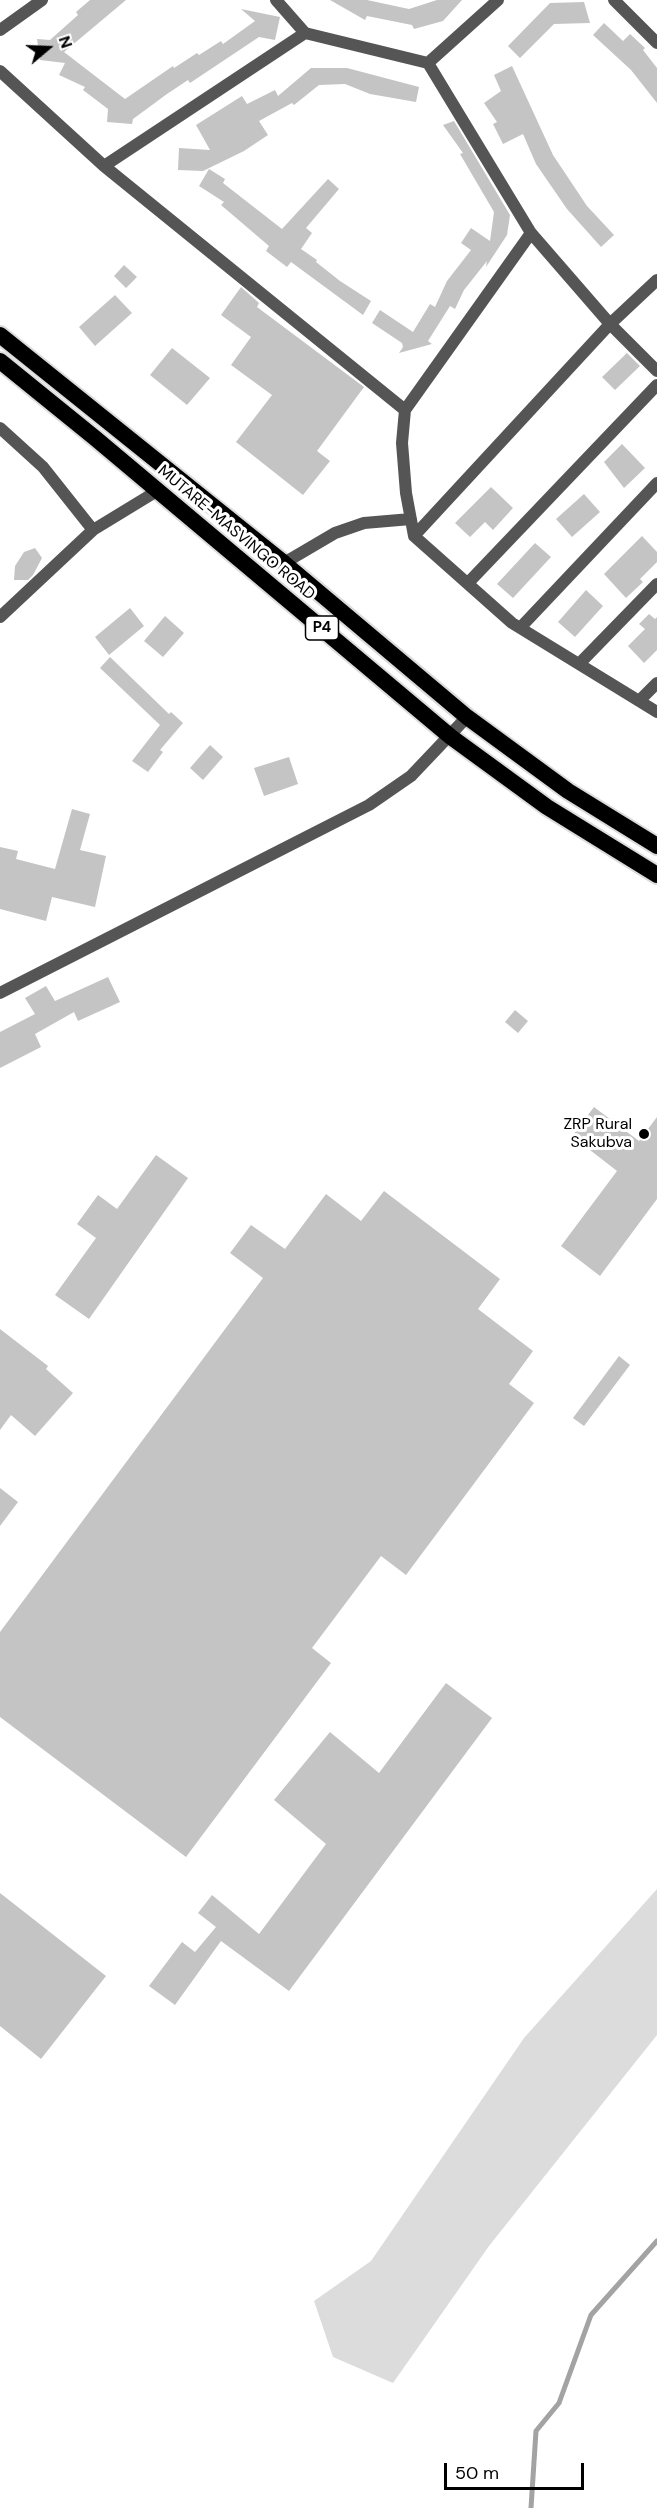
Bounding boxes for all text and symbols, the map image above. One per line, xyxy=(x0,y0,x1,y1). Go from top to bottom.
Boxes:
north arrow xyxy=(18,18,78,78)
text: N xyxy=(54,33,77,51)
street label: MUTARE-MASVINGO ROAD xyxy=(153,462,319,604)
road number: P4 xyxy=(306,616,338,640)
place label: ZRP Rural Sakubva xyxy=(563,1115,632,1153)
marker: ZRP Rural Sakubva xyxy=(637,1127,651,1141)
scale bar xyxy=(447,2451,586,2489)
text: 50 m xyxy=(455,2461,499,2485)

